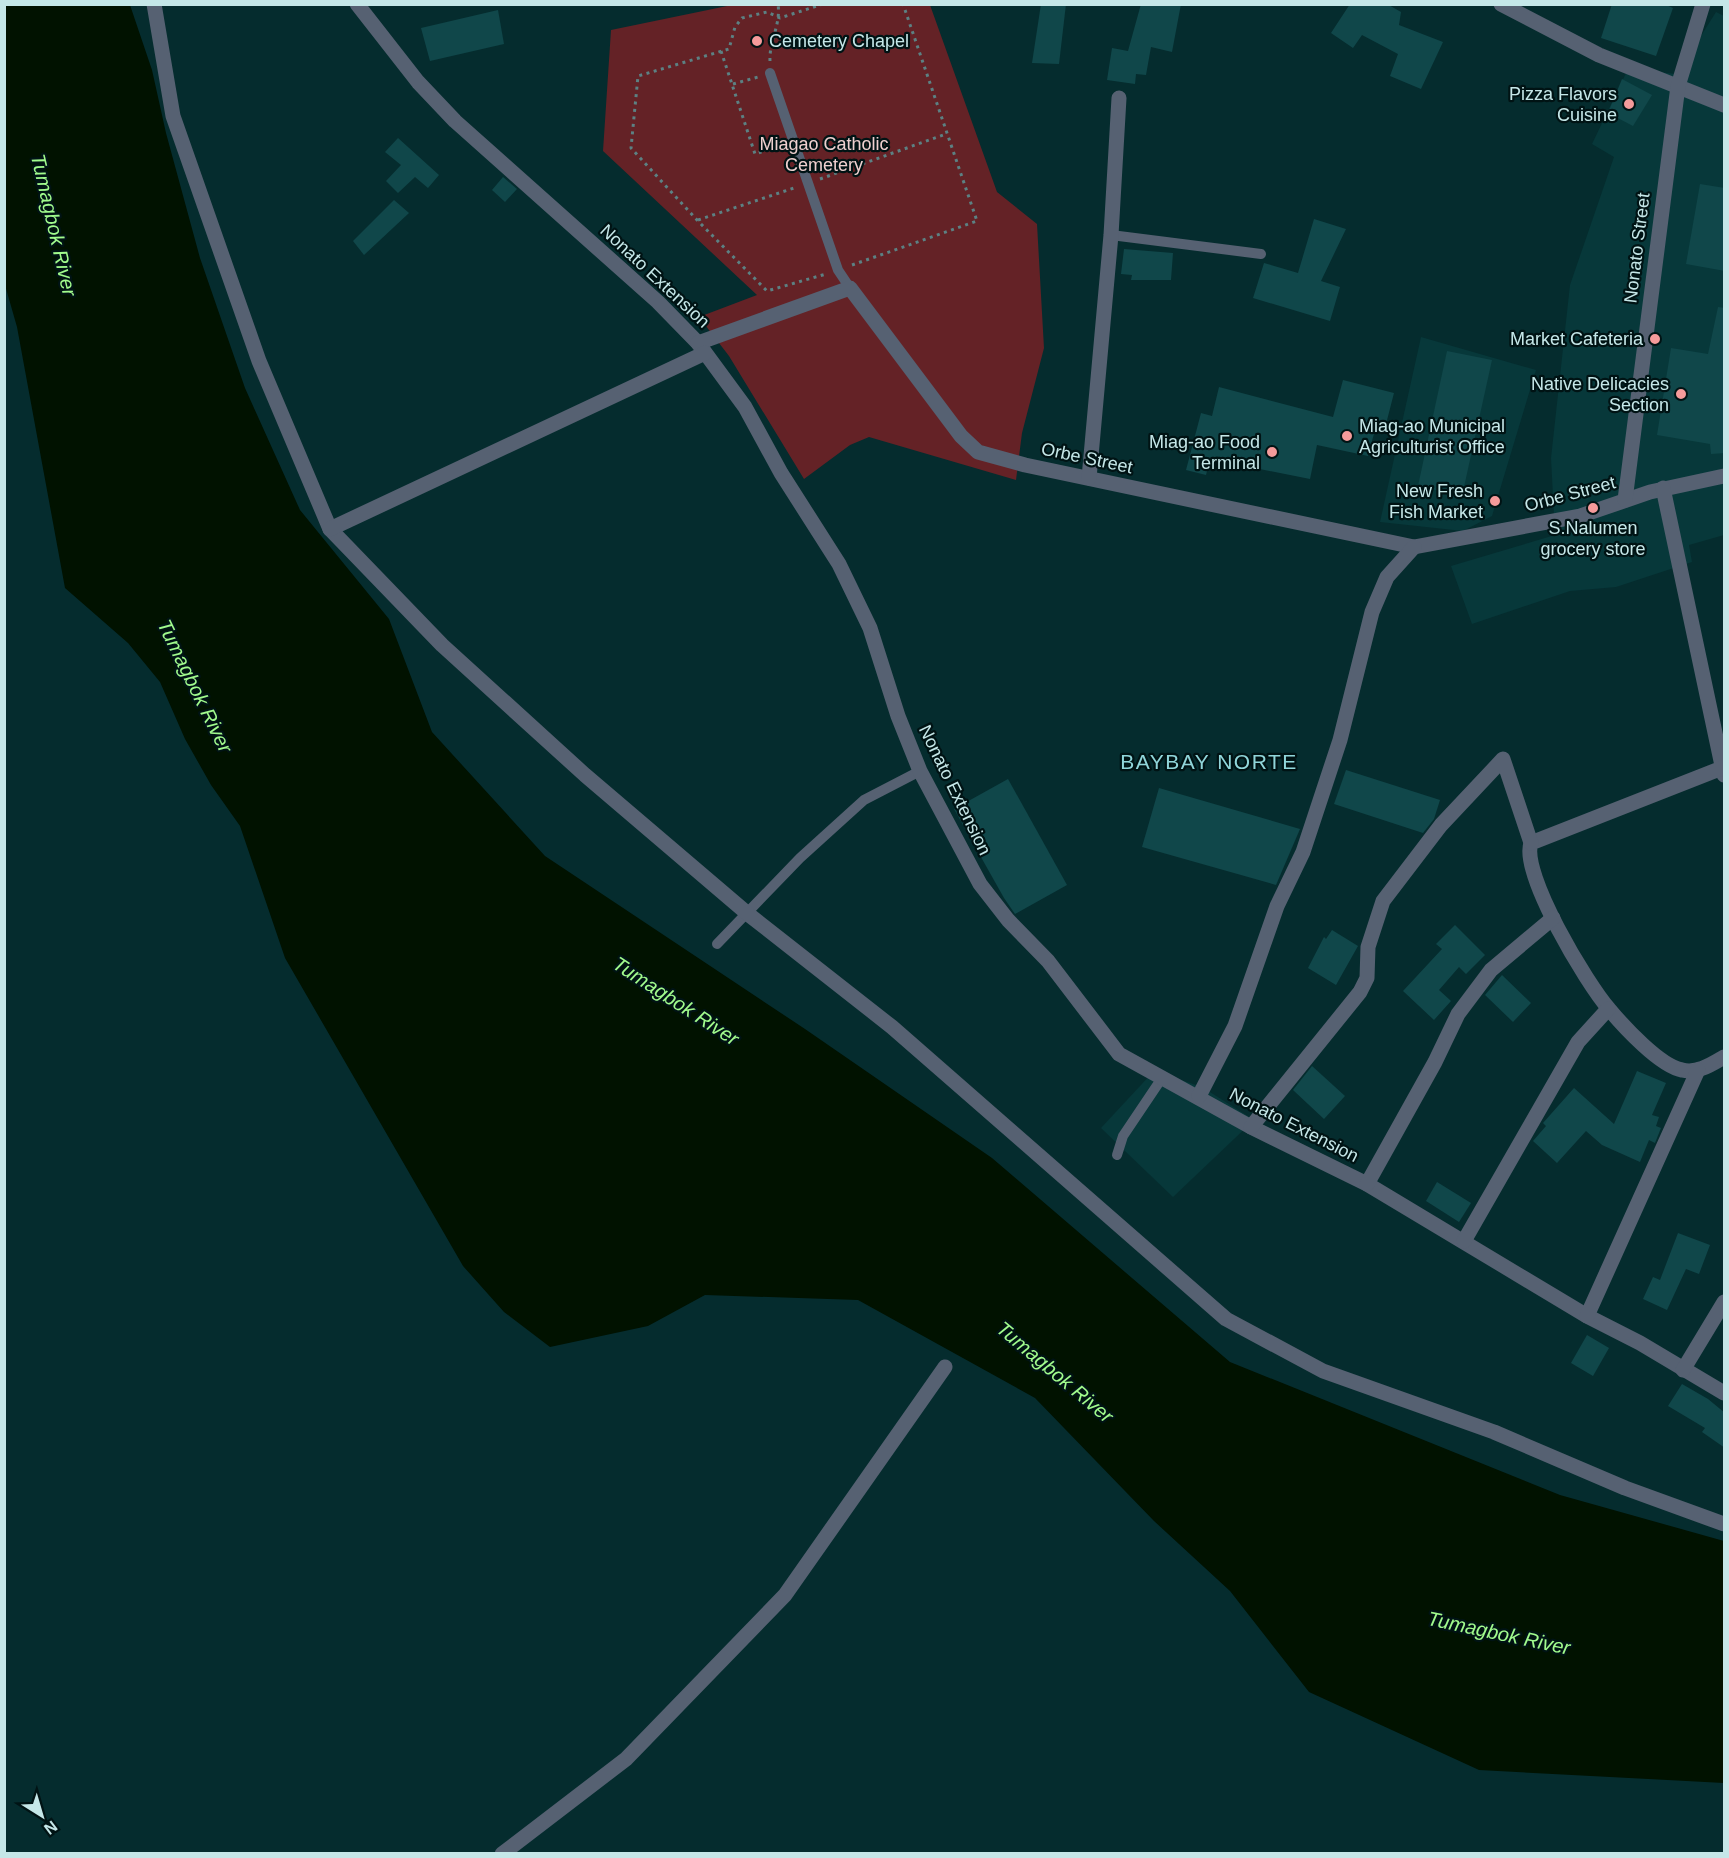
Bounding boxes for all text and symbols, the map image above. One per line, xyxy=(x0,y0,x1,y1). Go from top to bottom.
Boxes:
place label: Cemetery Chapel xyxy=(769,31,909,51)
marker: Cemetery Chapel xyxy=(750,34,764,48)
place label: Pizza Flavors Cuisine xyxy=(1509,84,1617,125)
marker: Pizza Flavors Cuisine xyxy=(1622,97,1636,111)
park label: Miagao Catholic Cemetery xyxy=(759,134,889,175)
water label: Tumagbok River xyxy=(27,152,81,300)
street label: Nonato Street xyxy=(1620,192,1654,304)
street label: Nonato Extension xyxy=(596,220,714,332)
place label: Market Cafeteria xyxy=(1510,329,1644,349)
marker: Market Cafeteria xyxy=(1648,332,1662,346)
place label: Native Delicacies Section xyxy=(1531,374,1669,415)
marker: Native Delicacies Section xyxy=(1674,387,1688,401)
place label: Miag-ao Municipal Agriculturist Office xyxy=(1359,416,1505,457)
marker: Miag-ao Municipal Agriculturist Office xyxy=(1340,429,1354,443)
place label: Miag-ao Food Terminal xyxy=(1149,432,1260,473)
street label: Orbe Street xyxy=(1039,439,1135,477)
marker: Miag-ao Food Terminal xyxy=(1265,445,1279,459)
street label: Orbe Street xyxy=(1522,472,1618,516)
place label: New Fresh Fish Market xyxy=(1389,481,1483,522)
marker: New Fresh Fish Market xyxy=(1488,494,1502,508)
marker: S.Nalumen grocery store xyxy=(1586,501,1600,515)
place label: S.Nalumen grocery store xyxy=(1540,518,1646,559)
water label: Tumagbok River xyxy=(153,616,237,757)
street label: Nonato Extension xyxy=(915,722,995,858)
district label: BAYBAY NORTE xyxy=(1120,750,1298,773)
water label: Tumagbok River xyxy=(609,952,744,1051)
street label: Nonato Extension xyxy=(1226,1084,1362,1166)
water label: Tumagbok River xyxy=(992,1317,1119,1428)
water label: Tumagbok River xyxy=(1426,1607,1574,1659)
north arrow xyxy=(12,1786,72,1846)
text: N xyxy=(41,1817,60,1838)

